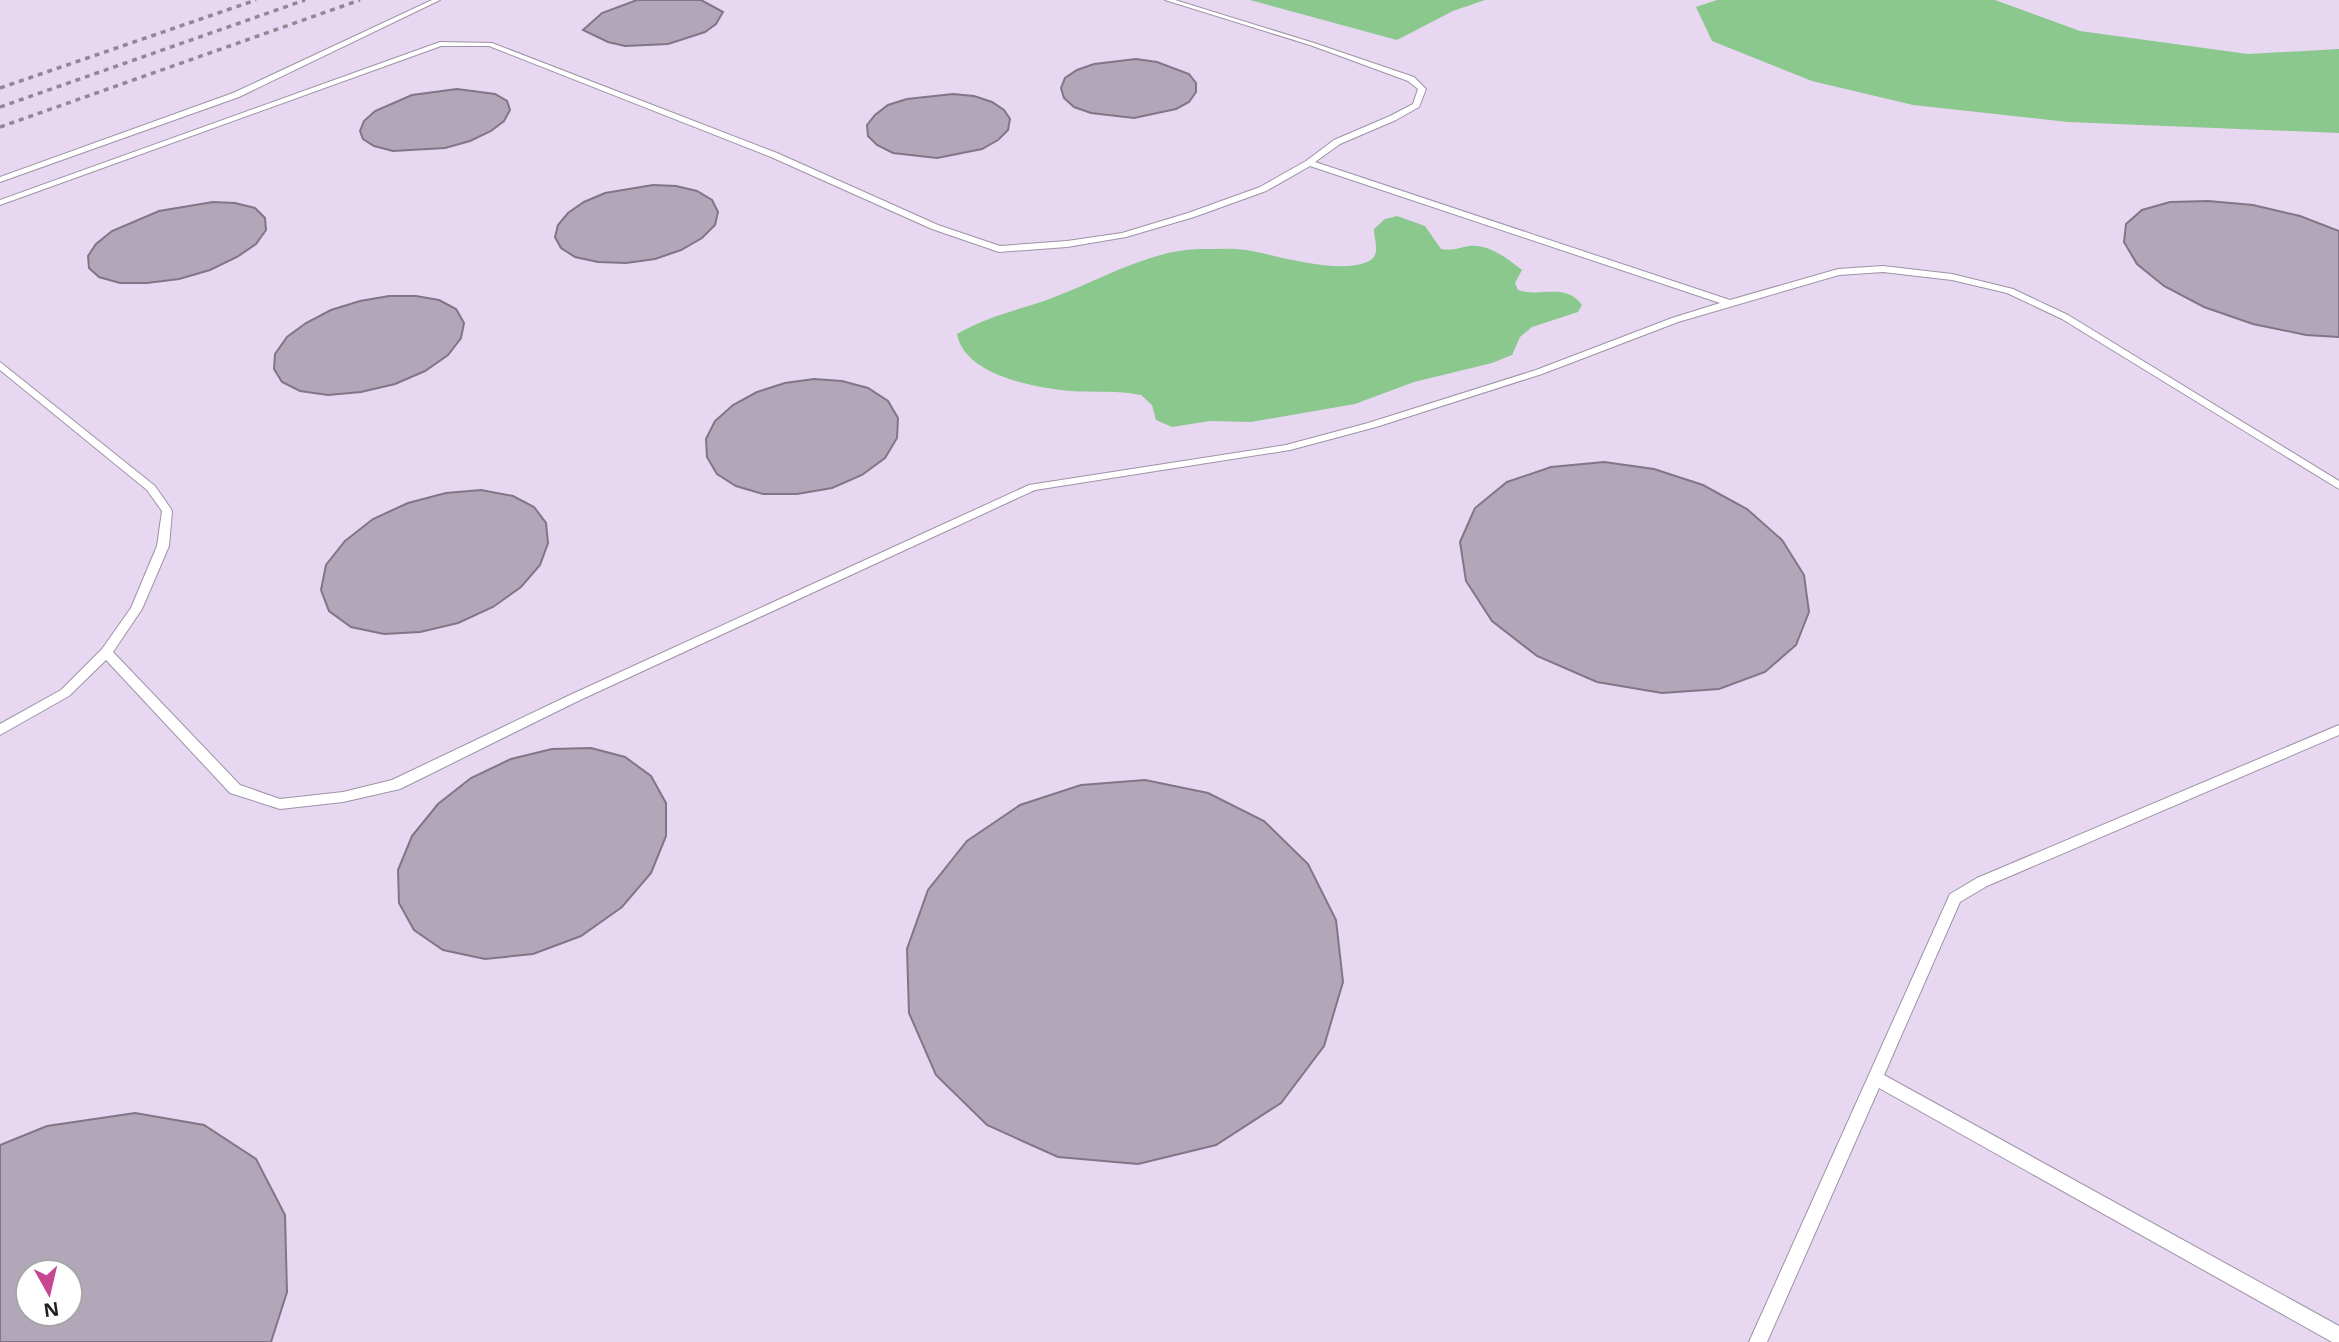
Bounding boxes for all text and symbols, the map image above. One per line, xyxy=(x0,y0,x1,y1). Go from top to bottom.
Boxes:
north arrow xyxy=(14,1258,84,1328)
text: N xyxy=(42,1296,61,1324)

